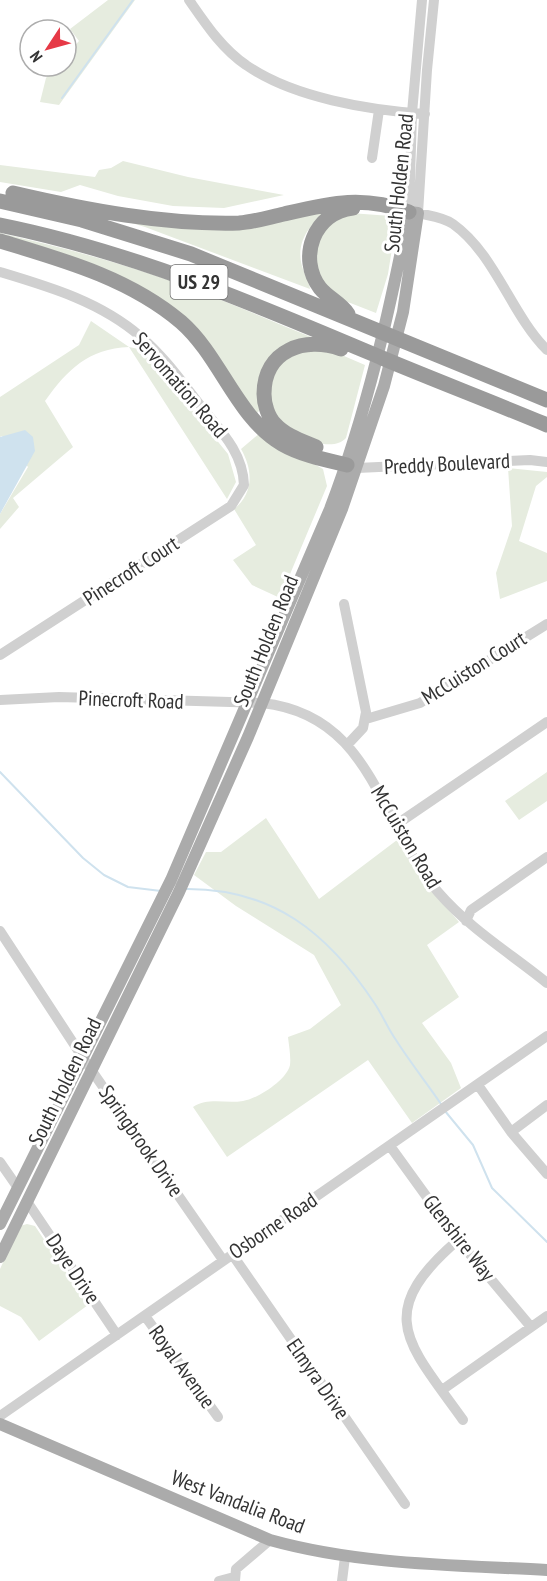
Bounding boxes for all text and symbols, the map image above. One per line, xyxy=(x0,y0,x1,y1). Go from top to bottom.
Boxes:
north arrow xyxy=(18,18,78,78)
text: N xyxy=(25,47,46,66)
street label: South Holden Road xyxy=(378,112,419,254)
road number: US 29 xyxy=(170,265,228,299)
street label: Servomation Road xyxy=(127,326,234,443)
street label: Preddy Boulevard xyxy=(383,447,511,480)
street label: Pinecroft Court xyxy=(78,530,184,611)
street label: South Holden Road xyxy=(227,571,304,710)
street label: McCuiston Court xyxy=(416,625,531,710)
street label: Pinecroft Road xyxy=(78,684,184,715)
street label: McCuiston Road xyxy=(365,780,448,893)
street label: South Holden Road xyxy=(22,1013,107,1150)
street label: Springbrook Drive xyxy=(93,1080,190,1202)
street label: Osborne Road xyxy=(223,1186,322,1265)
street label: Glenshire Way xyxy=(417,1189,502,1286)
street label: Daye Drive xyxy=(40,1229,107,1309)
street label: Royal Avenue xyxy=(143,1320,222,1414)
street label: Elmyra Drive xyxy=(281,1333,356,1424)
street label: West Vandalia Road xyxy=(168,1464,309,1539)

